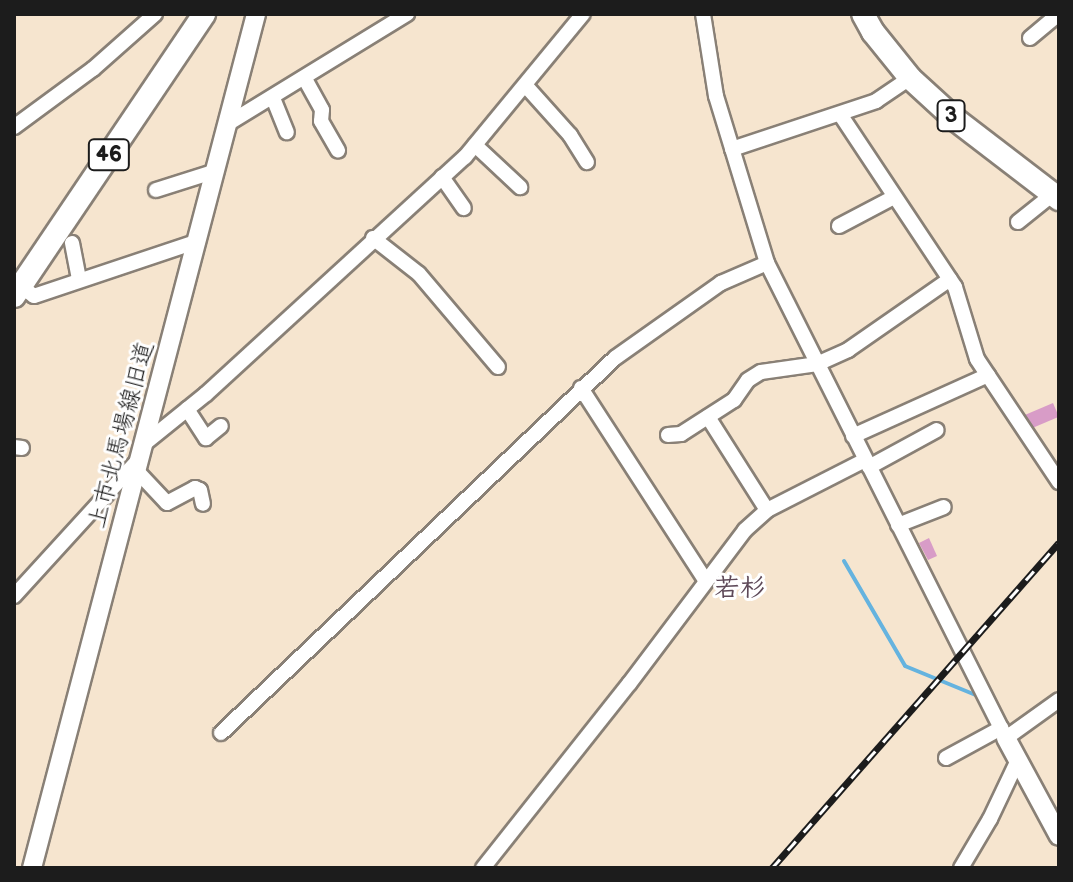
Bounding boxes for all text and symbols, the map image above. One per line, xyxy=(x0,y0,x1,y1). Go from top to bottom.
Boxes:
road number: 3 xyxy=(935,98,967,134)
road number: 46 xyxy=(87,137,131,173)
street label: 上市北馬場線旧道 xyxy=(82,339,160,531)
district label: 若杉 xyxy=(714,573,766,605)

